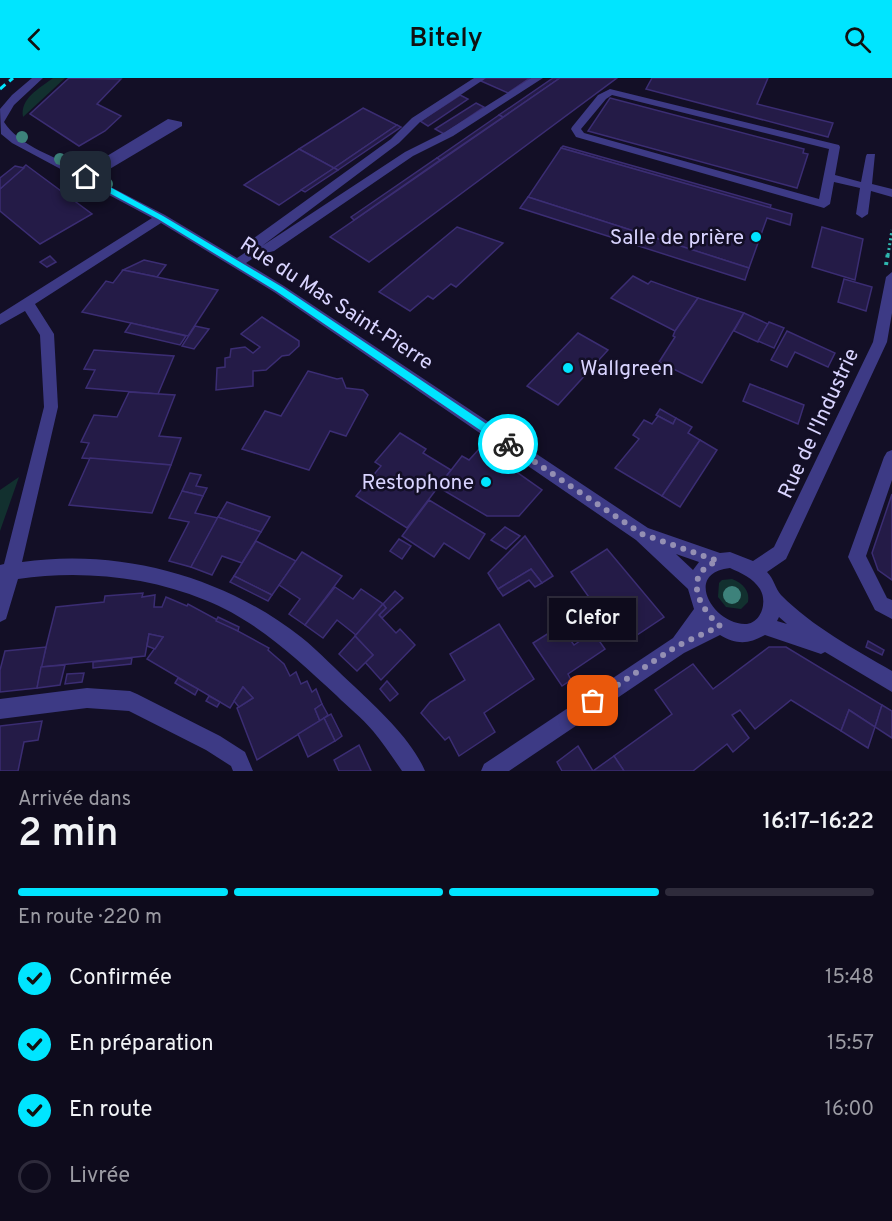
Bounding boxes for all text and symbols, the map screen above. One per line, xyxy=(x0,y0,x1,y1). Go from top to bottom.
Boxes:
text: Bitely xyxy=(409,22,483,56)
icon: back xyxy=(18,23,51,56)
icon: search xyxy=(841,23,874,56)
pin xyxy=(60,151,111,202)
icon: home xyxy=(69,160,102,193)
place label: Salle de prière xyxy=(610,225,744,252)
marker: Salle de prière xyxy=(749,230,763,244)
street label: Rue du Mas Saint-Pierre xyxy=(235,232,438,377)
street label: Rue de l'Industrie xyxy=(773,344,866,503)
place label: Wallgreen xyxy=(580,356,674,383)
marker: Wallgreen xyxy=(561,361,575,375)
courier xyxy=(478,414,538,474)
icon: bike xyxy=(492,428,525,461)
place label: Restophone xyxy=(361,470,474,497)
marker: Restophone xyxy=(479,475,493,489)
callout: Clefor xyxy=(550,599,636,641)
text: Clefor xyxy=(565,606,620,632)
pin xyxy=(567,675,618,726)
icon: bag xyxy=(576,684,609,717)
text: Arrivée dans xyxy=(18,787,131,813)
text: 16:17–16:22 xyxy=(762,809,874,836)
text: 2 min xyxy=(18,811,119,860)
text: En route · 220 m xyxy=(18,905,162,931)
icon: check xyxy=(18,962,51,995)
text: Confirmée xyxy=(69,965,172,992)
text: 15:48 xyxy=(825,965,874,991)
icon: check xyxy=(18,1028,51,1061)
text: En préparation xyxy=(69,1031,214,1058)
text: 15:57 xyxy=(827,1031,874,1057)
icon: check xyxy=(18,1094,51,1127)
text: En route xyxy=(69,1097,152,1124)
text: 16:00 xyxy=(825,1097,874,1123)
text: Livrée xyxy=(69,1163,130,1190)

